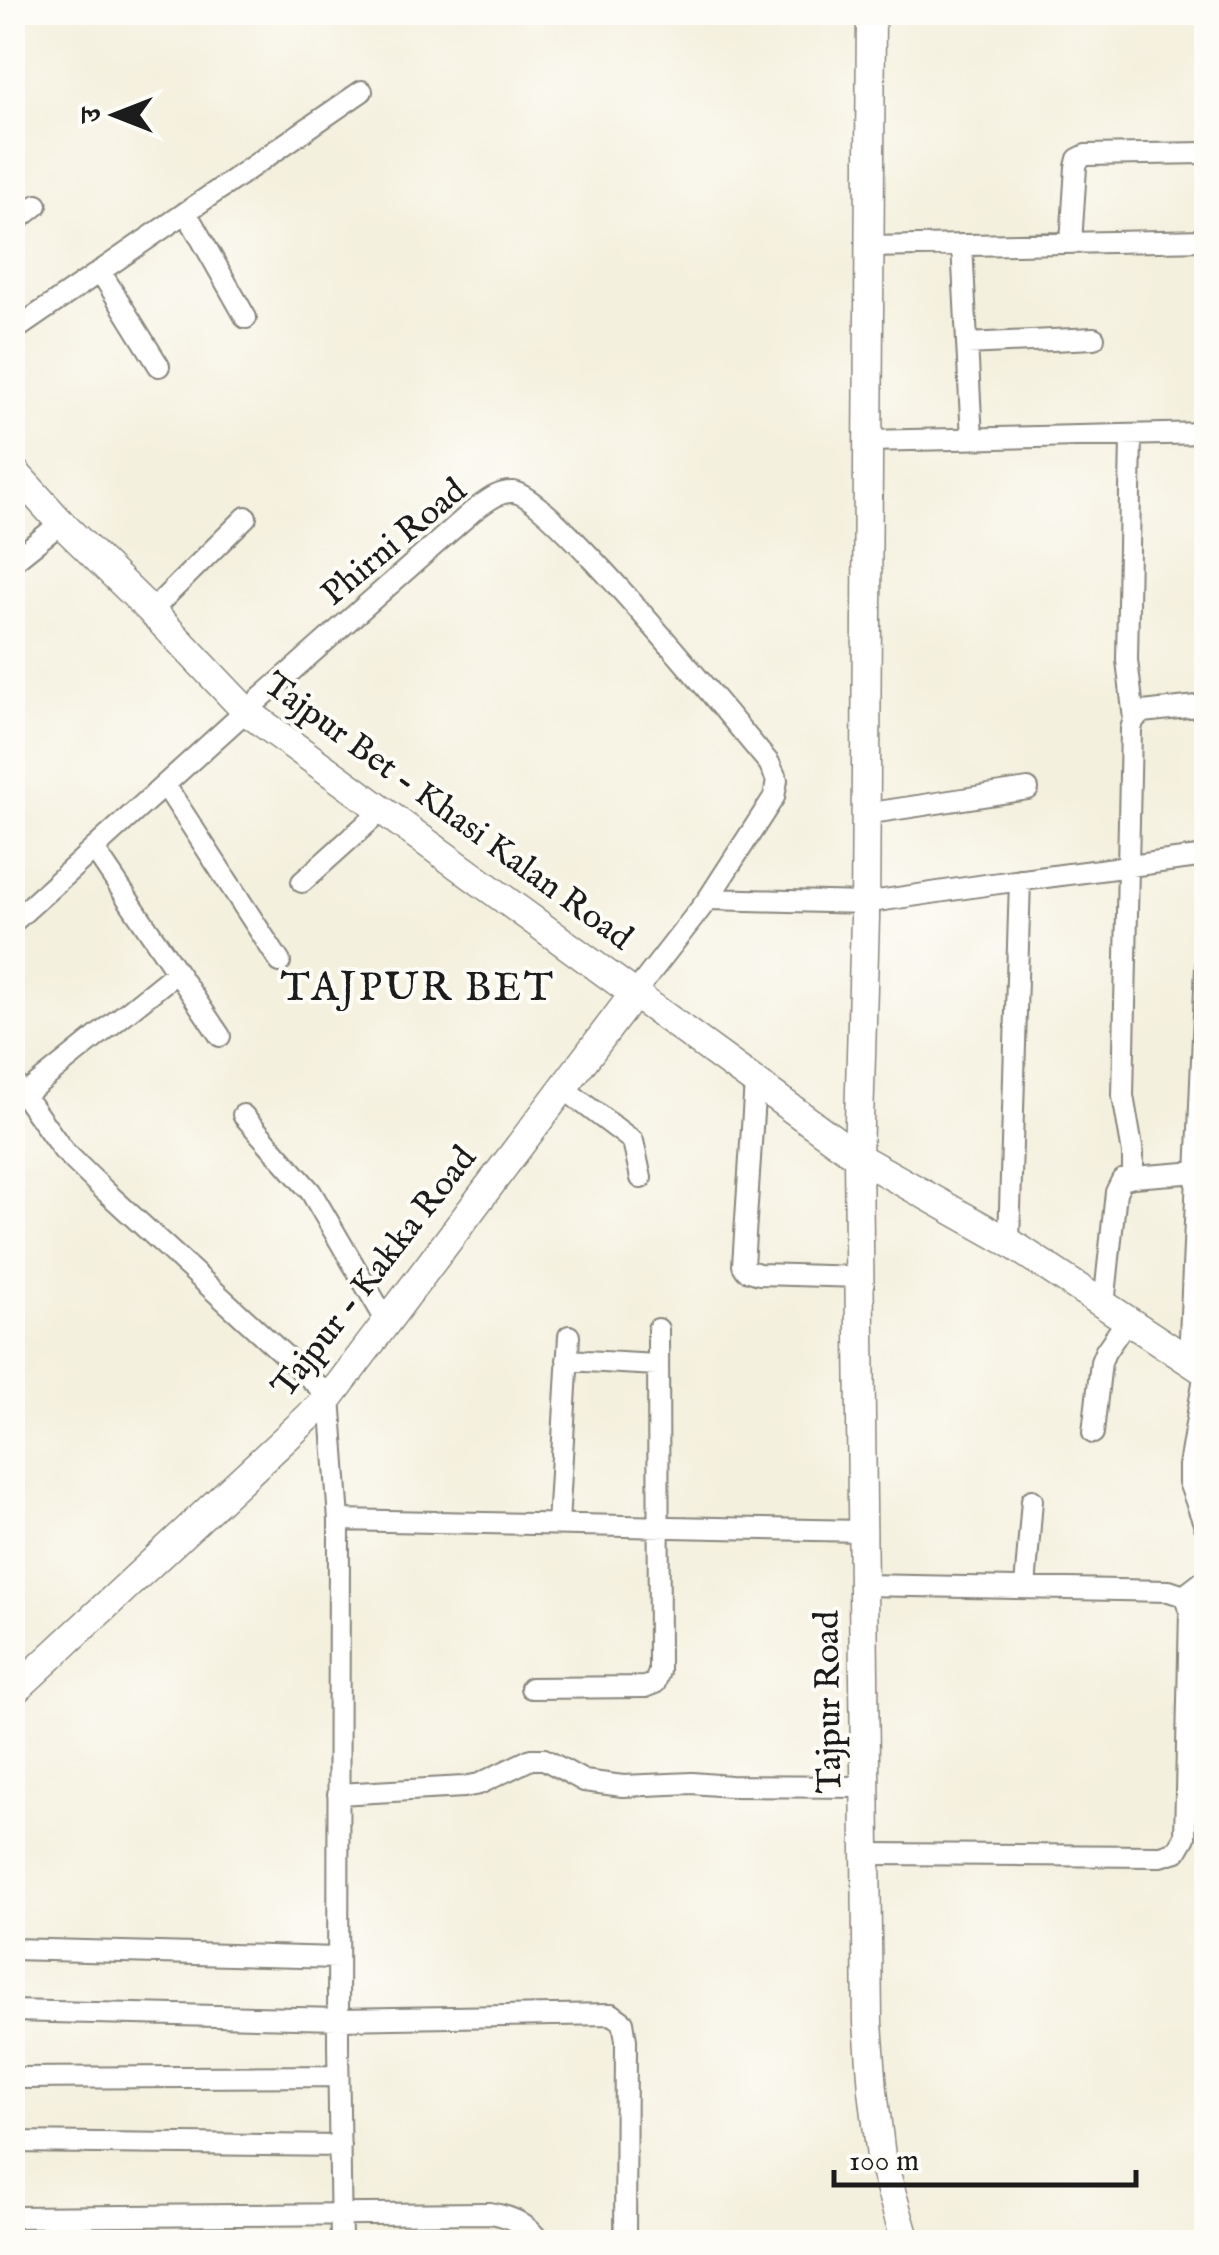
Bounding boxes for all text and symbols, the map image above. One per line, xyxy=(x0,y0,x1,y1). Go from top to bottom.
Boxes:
north arrow xyxy=(65,65,165,165)
text: उ xyxy=(75,106,110,124)
street label: Phirni Road xyxy=(313,469,477,617)
street label: Tajpur Bet - Khasi Kalan Road xyxy=(254,663,641,961)
district label: TAJPUR BET xyxy=(281,964,555,1015)
street label: Tajpur - Kakka Road xyxy=(263,1137,488,1408)
street label: Tajpur Road xyxy=(805,1610,854,1794)
scale bar xyxy=(834,2125,1136,2187)
text: 100 m xyxy=(849,2143,919,2181)

